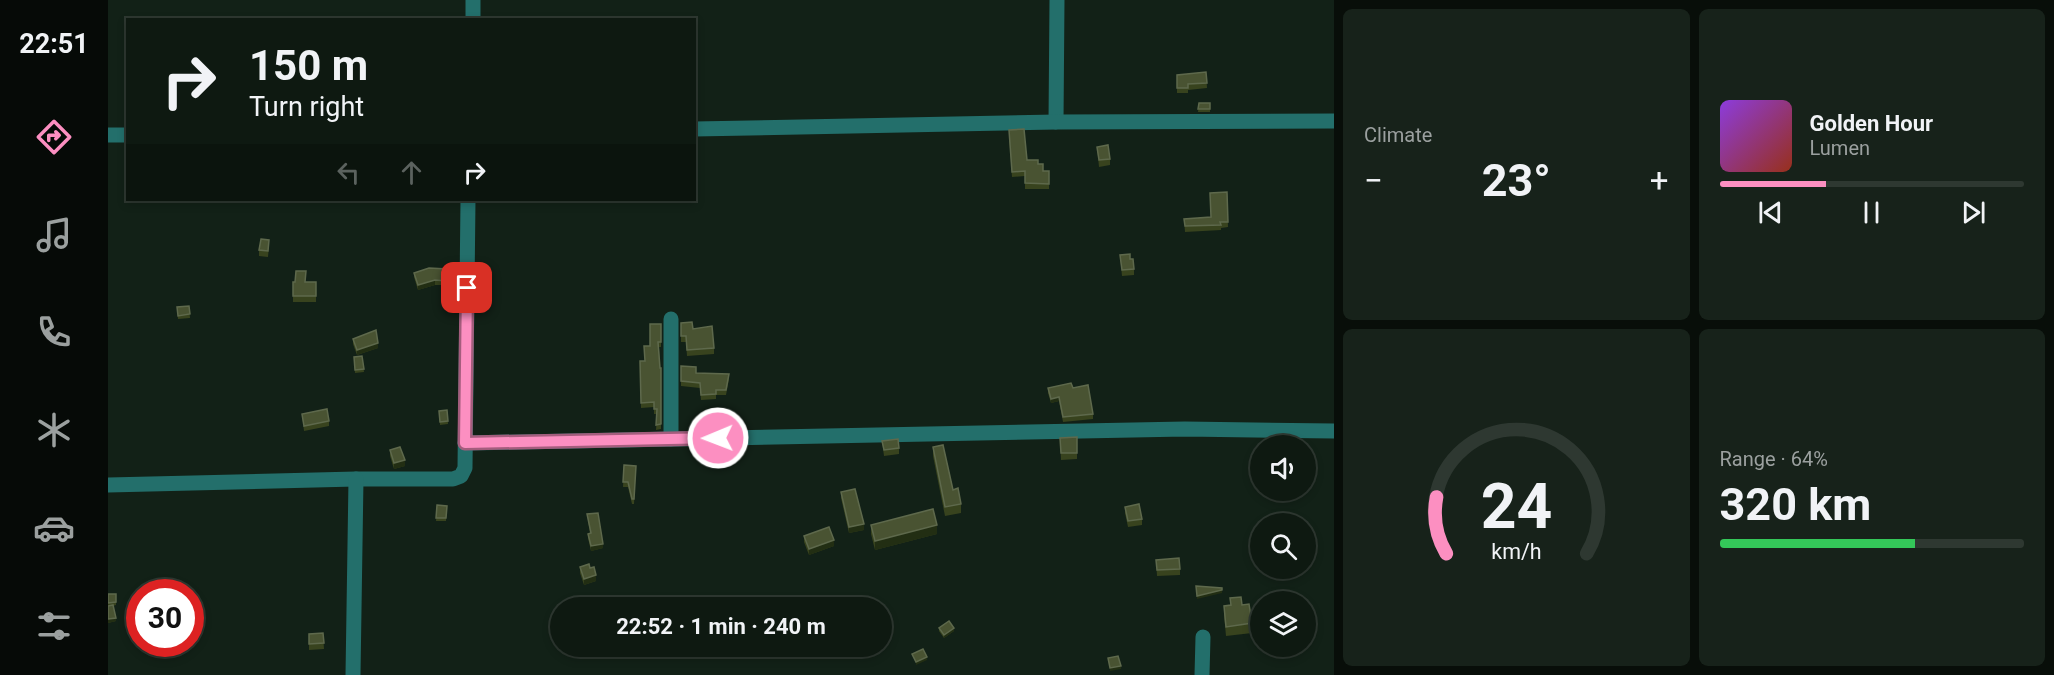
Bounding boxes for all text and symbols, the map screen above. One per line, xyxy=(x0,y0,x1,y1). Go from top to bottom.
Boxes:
text: 22:51 xyxy=(19,28,89,60)
text: 150 m xyxy=(249,41,368,90)
icon: right xyxy=(150,42,228,120)
text: Turn right xyxy=(249,91,364,123)
text: Golden Hour xyxy=(1810,111,1933,136)
icon: directions xyxy=(33,116,75,158)
text: Climate xyxy=(1364,123,1432,147)
text: Lumen xyxy=(1810,136,1870,160)
text: 23° xyxy=(1482,154,1551,207)
icon: left xyxy=(332,156,365,189)
icon: ahead xyxy=(395,156,428,189)
icon: right xyxy=(458,156,491,189)
text: − xyxy=(1364,161,1383,200)
text: + xyxy=(1650,161,1669,200)
icon: previous xyxy=(1754,196,1787,229)
icon: pause xyxy=(1855,196,1888,229)
icon: next xyxy=(1957,196,1990,229)
icon: music xyxy=(33,214,75,256)
pin xyxy=(441,262,492,313)
icon: arrive xyxy=(450,271,483,304)
icon: phone xyxy=(33,311,75,353)
position arrow xyxy=(686,406,750,470)
icon: climate xyxy=(33,409,75,451)
map controls xyxy=(1250,435,1316,657)
button: sound xyxy=(1250,435,1316,501)
text: Range · 64% xyxy=(1720,447,1828,471)
text: 24 xyxy=(1480,470,1552,543)
text: 320 km xyxy=(1720,478,1871,531)
icon: car xyxy=(33,507,75,549)
button: search xyxy=(1250,513,1316,579)
text: km/h xyxy=(1491,540,1541,565)
speed limit sign: 30 xyxy=(126,579,204,657)
button: layers xyxy=(1250,591,1316,657)
icon: filters xyxy=(33,605,75,647)
text: 22:52 · 1 min · 240 m xyxy=(616,614,826,639)

